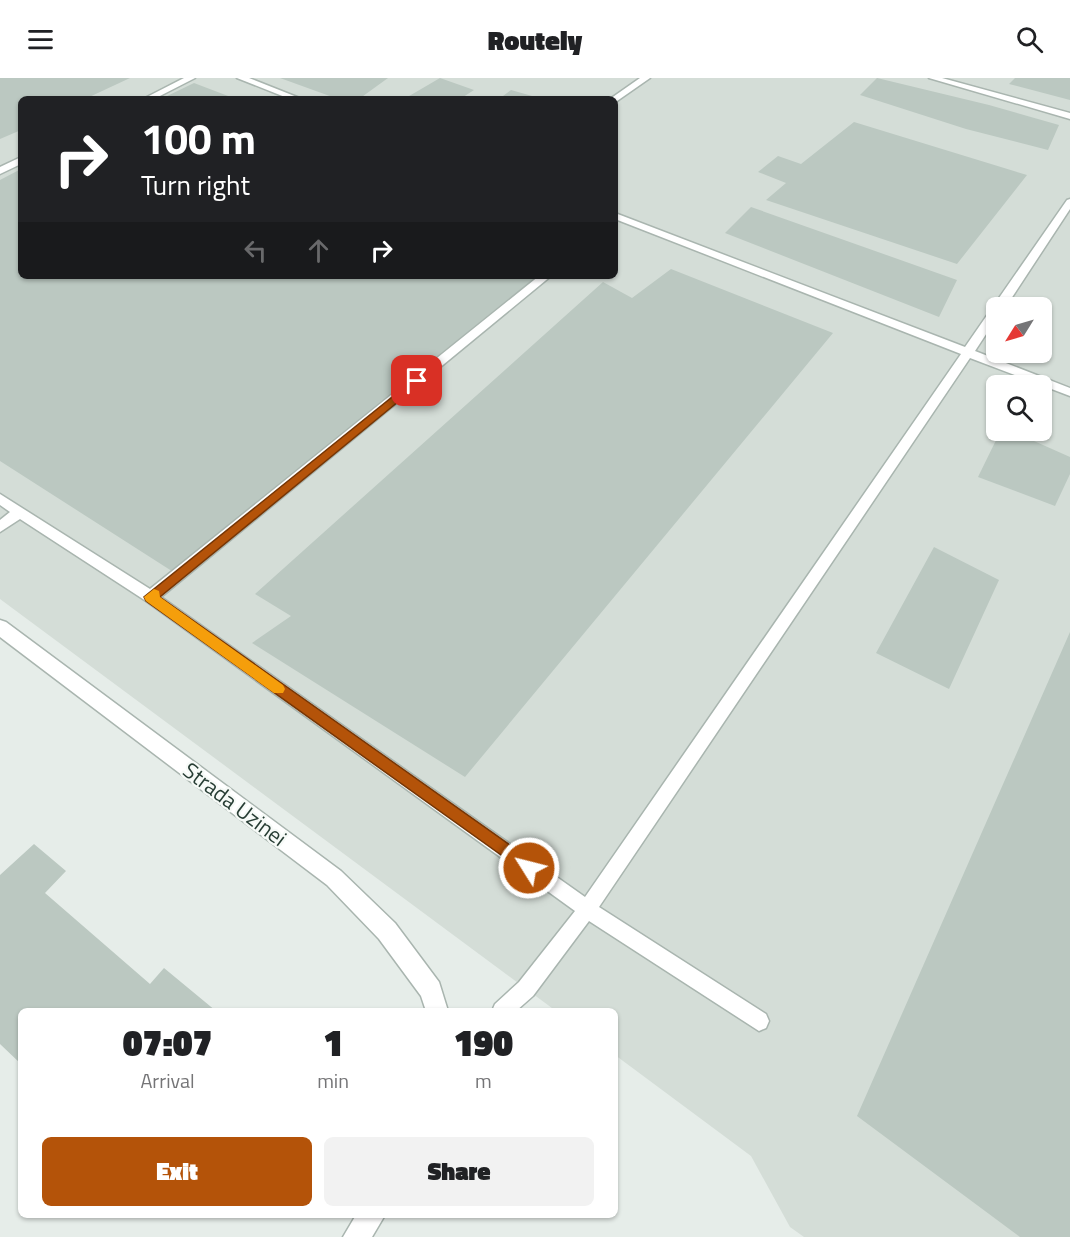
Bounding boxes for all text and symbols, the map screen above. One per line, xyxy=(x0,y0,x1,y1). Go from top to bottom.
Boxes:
text: Routely xyxy=(488,19,582,60)
icon: menu xyxy=(24,23,57,56)
icon: search xyxy=(1013,23,1046,56)
text: 100 m xyxy=(141,106,256,170)
icon: right xyxy=(42,120,120,198)
text: Turn right xyxy=(141,164,250,205)
icon: left xyxy=(239,234,272,267)
icon: ahead xyxy=(302,234,335,267)
icon: right xyxy=(365,234,398,267)
north arrow xyxy=(986,297,1052,363)
map controls xyxy=(986,297,1052,441)
pin xyxy=(391,355,442,406)
icon: arrive xyxy=(400,364,433,397)
button: search xyxy=(986,375,1052,441)
street label: Strada Uzinei xyxy=(176,754,294,854)
position arrow xyxy=(497,836,561,900)
text: 07:07 xyxy=(123,1015,212,1070)
text: 1 xyxy=(323,1015,343,1070)
text: 190 xyxy=(454,1015,513,1070)
text: Arrival xyxy=(140,1065,195,1096)
text: min xyxy=(317,1065,349,1096)
text: m xyxy=(475,1065,492,1096)
button: Exit xyxy=(42,1137,312,1206)
button: Share xyxy=(324,1137,594,1206)

